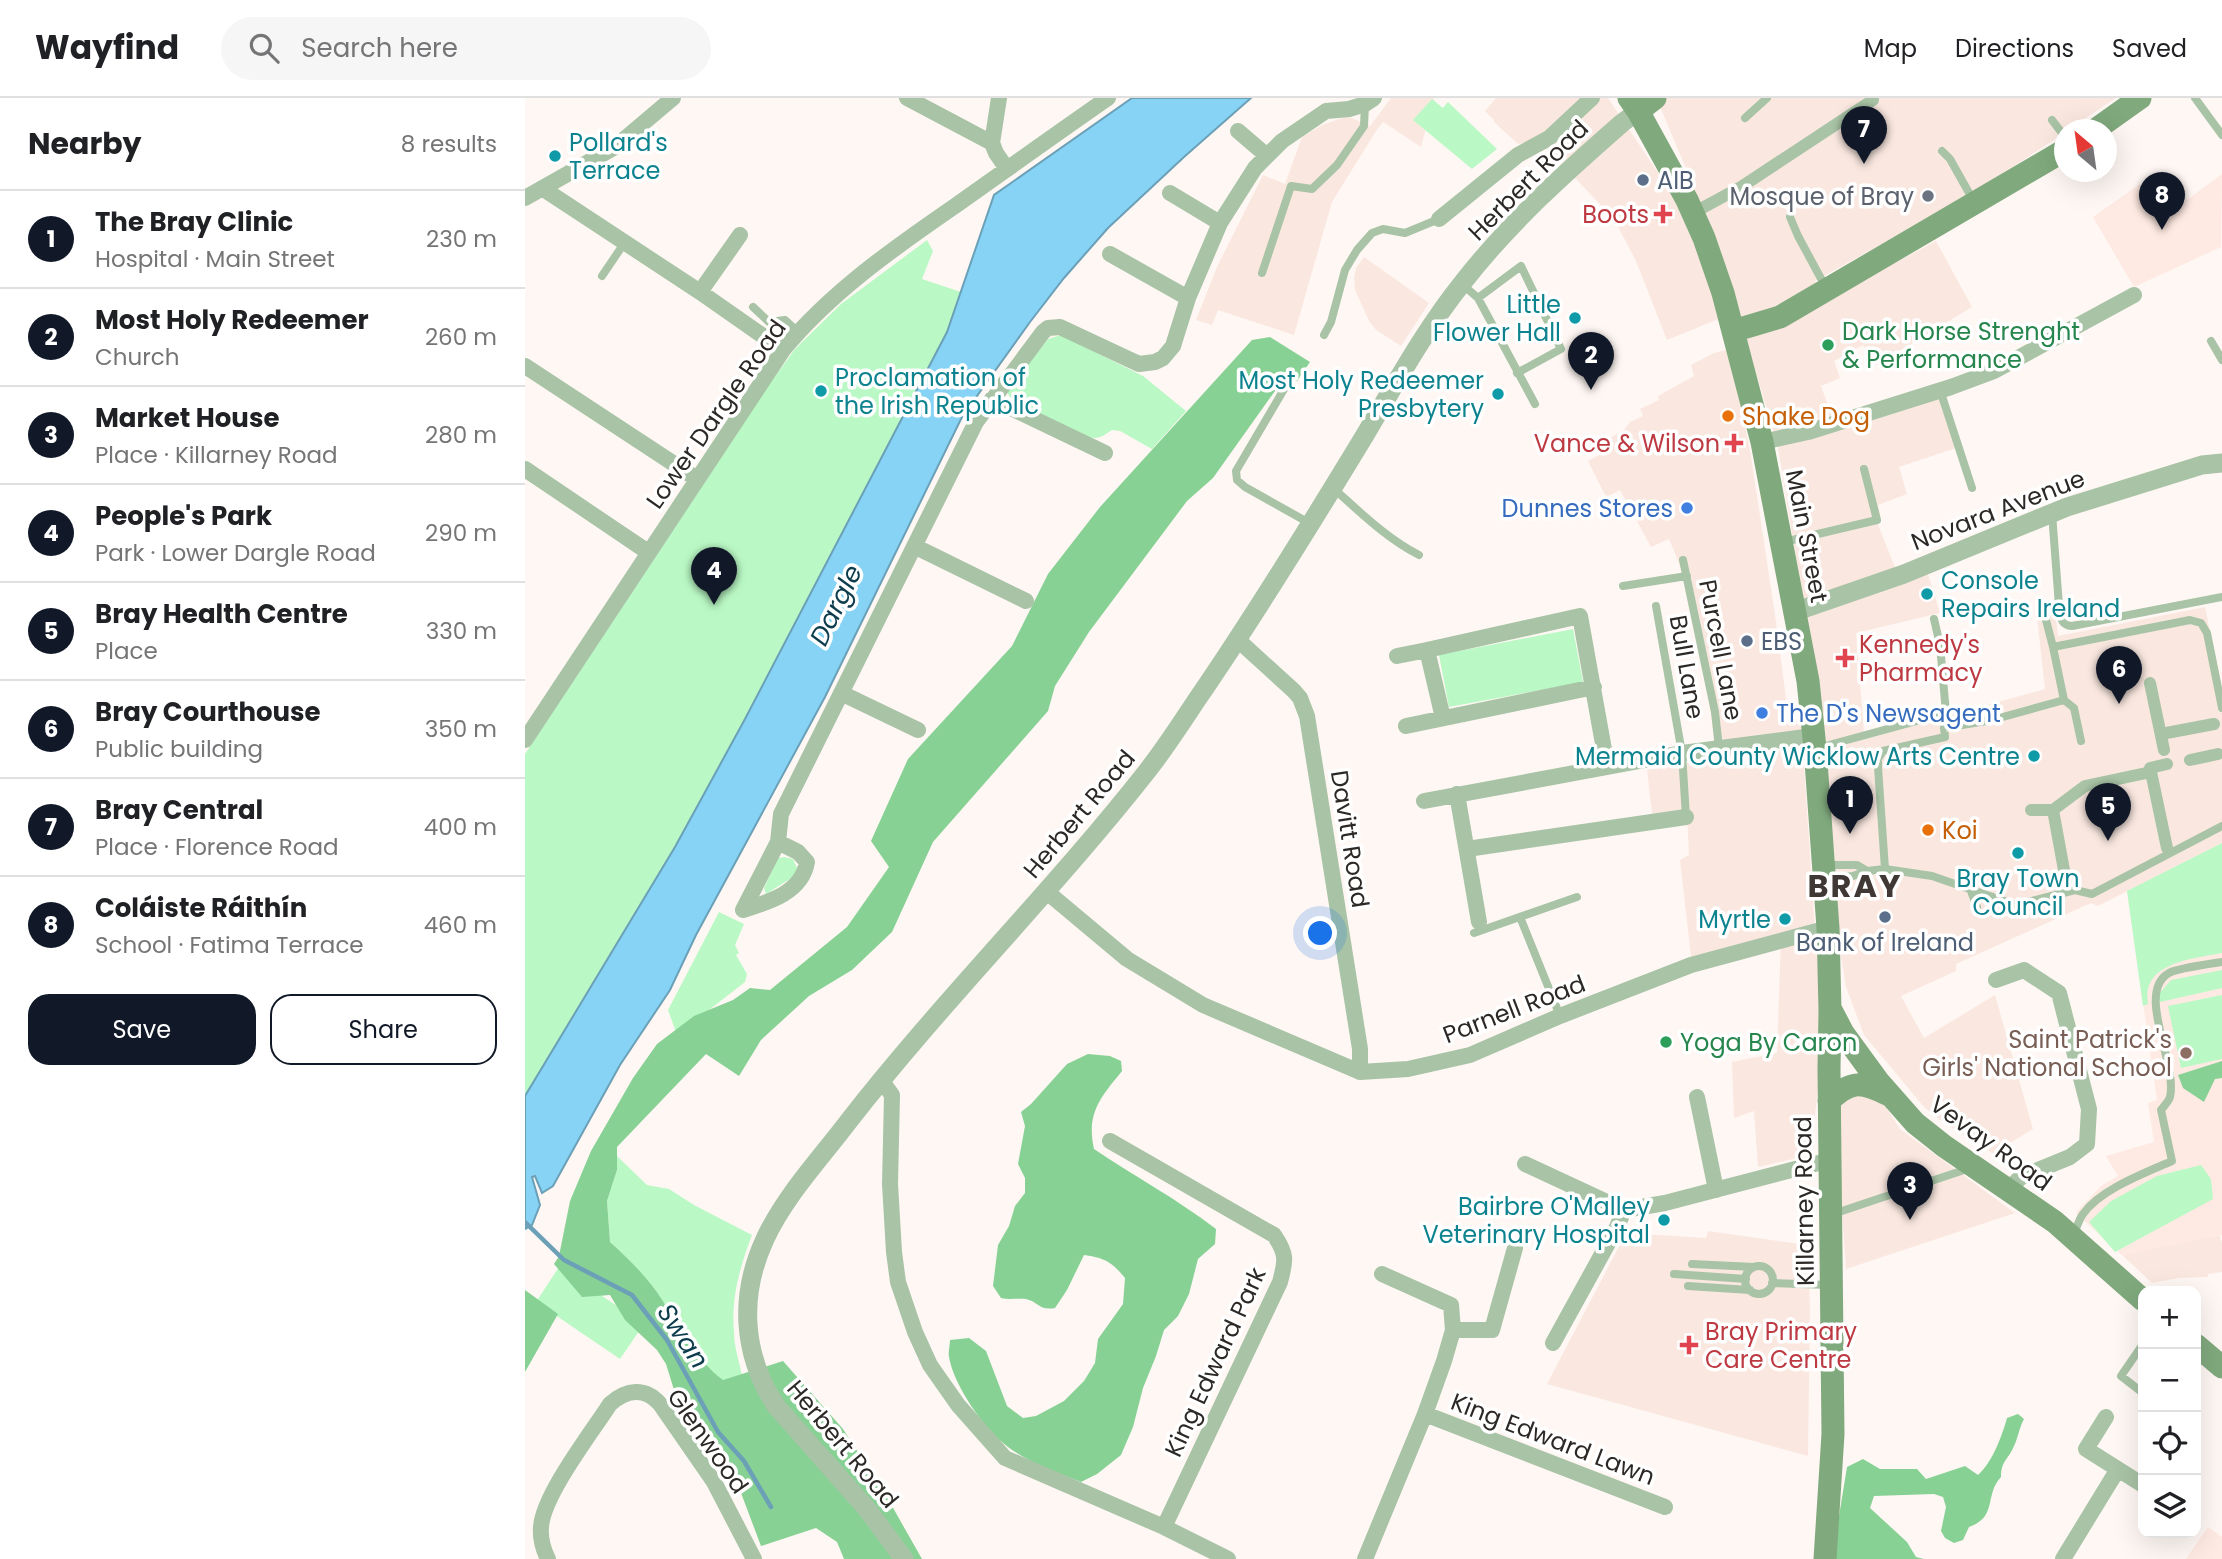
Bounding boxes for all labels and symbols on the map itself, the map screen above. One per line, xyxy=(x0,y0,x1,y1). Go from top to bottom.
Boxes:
pin: 7 xyxy=(1841,106,1887,164)
street label: Herbert Road xyxy=(1460,112,1596,248)
north arrow xyxy=(2054,119,2117,182)
place label: Pollard's Terrace xyxy=(569,126,668,187)
marker: Pollard's Terrace xyxy=(547,148,563,164)
place label: AIB xyxy=(1657,164,1694,197)
marker: AIB xyxy=(1635,172,1651,188)
pin: 8 xyxy=(2139,172,2185,230)
place label: Mosque of Bray xyxy=(1730,180,1914,213)
marker: Mosque of Bray xyxy=(1920,188,1936,204)
place label: Boots xyxy=(1582,198,1649,231)
marker: Boots xyxy=(1655,206,1671,222)
place label: Little Flower Hall xyxy=(1433,288,1561,349)
marker: Little Flower Hall xyxy=(1567,310,1583,326)
street label: Lower Dargle Road xyxy=(638,313,794,515)
place label: Dark Horse Strenght & Performance xyxy=(1842,315,2080,376)
pin: 2 xyxy=(1568,332,1614,390)
marker: Dark Horse Strenght & Performance xyxy=(1820,337,1836,353)
place label: Proclamation of the Irish Republic xyxy=(835,361,1039,422)
place label: Most Holy Redeemer Presbytery xyxy=(1239,364,1484,425)
marker: Proclamation of the Irish Republic xyxy=(813,383,829,399)
marker: Most Holy Redeemer Presbytery xyxy=(1490,386,1506,402)
place label: Shake Dog xyxy=(1742,400,1870,433)
marker: Shake Dog xyxy=(1720,408,1736,424)
place label: Vance & Wilson xyxy=(1534,427,1720,460)
marker: Vance & Wilson xyxy=(1726,435,1742,451)
street label: Novara Avenue xyxy=(1906,462,2090,558)
street label: Main Street xyxy=(1778,467,1836,605)
place label: Dunnes Stores xyxy=(1502,492,1673,525)
marker: Dunnes Stores xyxy=(1679,500,1695,516)
pin: 4 xyxy=(691,547,737,605)
water label: Dargle xyxy=(801,559,871,651)
place label: Console Repairs Ireland xyxy=(1941,564,2120,625)
street label: Purcell Lane xyxy=(1691,577,1751,723)
marker: Console Repairs Ireland xyxy=(1919,586,1935,602)
street label: Bull Lane xyxy=(1662,612,1712,722)
place label: EBS xyxy=(1761,625,1802,658)
place label: Kennedy's Pharmacy xyxy=(1859,628,1983,689)
marker: EBS xyxy=(1739,633,1755,649)
pin: 6 xyxy=(2096,646,2142,704)
marker: Kennedy's Pharmacy xyxy=(1837,650,1853,666)
place label: The D's Newsagent xyxy=(1776,697,2001,730)
marker: The D's Newsagent xyxy=(1754,705,1770,721)
place label: Mermaid County Wicklow Arts Centre xyxy=(1575,740,2020,773)
street label: Herbert Road xyxy=(1016,743,1142,885)
marker: Mermaid County Wicklow Arts Centre xyxy=(2026,748,2042,764)
street label: Davitt Road xyxy=(1323,768,1377,910)
pin: 1 xyxy=(1827,776,1873,834)
pin: 5 xyxy=(2085,783,2131,841)
place label: Koi xyxy=(1942,814,1978,847)
marker: Koi xyxy=(1920,822,1936,838)
marker: Bray Town Council xyxy=(2010,845,2026,861)
place label: Bray Town Council xyxy=(1956,862,2080,923)
district label: BRAY xyxy=(1807,863,1903,908)
place label: Myrtle xyxy=(1698,903,1771,936)
marker: Bank of Ireland xyxy=(1877,909,1893,925)
marker: Myrtle xyxy=(1777,911,1793,927)
your location xyxy=(1303,916,1337,950)
place label: Bank of Ireland xyxy=(1796,926,1974,959)
street label: Parnell Road xyxy=(1438,967,1590,1051)
place label: Saint Patrick's Girls' National School xyxy=(1922,1023,2172,1084)
place label: Yoga By Caron xyxy=(1680,1026,1857,1059)
marker: Yoga By Caron xyxy=(1658,1034,1674,1050)
marker: Saint Patrick's Girls' National School xyxy=(2178,1045,2194,1061)
street label: Vevay Road xyxy=(1923,1088,2059,1198)
street label: Killarney Road xyxy=(1786,1116,1822,1286)
pin: 3 xyxy=(1887,1162,1933,1220)
place label: Bairbre O'Malley Veterinary Hospital xyxy=(1422,1190,1650,1251)
marker: Bairbre O'Malley Veterinary Hospital xyxy=(1656,1212,1672,1228)
street label: King Edward Park xyxy=(1157,1261,1274,1462)
water label: Swan xyxy=(649,1297,717,1375)
place label: Bray Primary Care Centre xyxy=(1705,1315,1857,1376)
marker: Bray Primary Care Centre xyxy=(1679,1335,1699,1355)
street label: Herbert Road xyxy=(780,1373,906,1515)
street label: Glenwood xyxy=(660,1382,756,1500)
street label: King Edward Lawn xyxy=(1446,1385,1660,1493)

